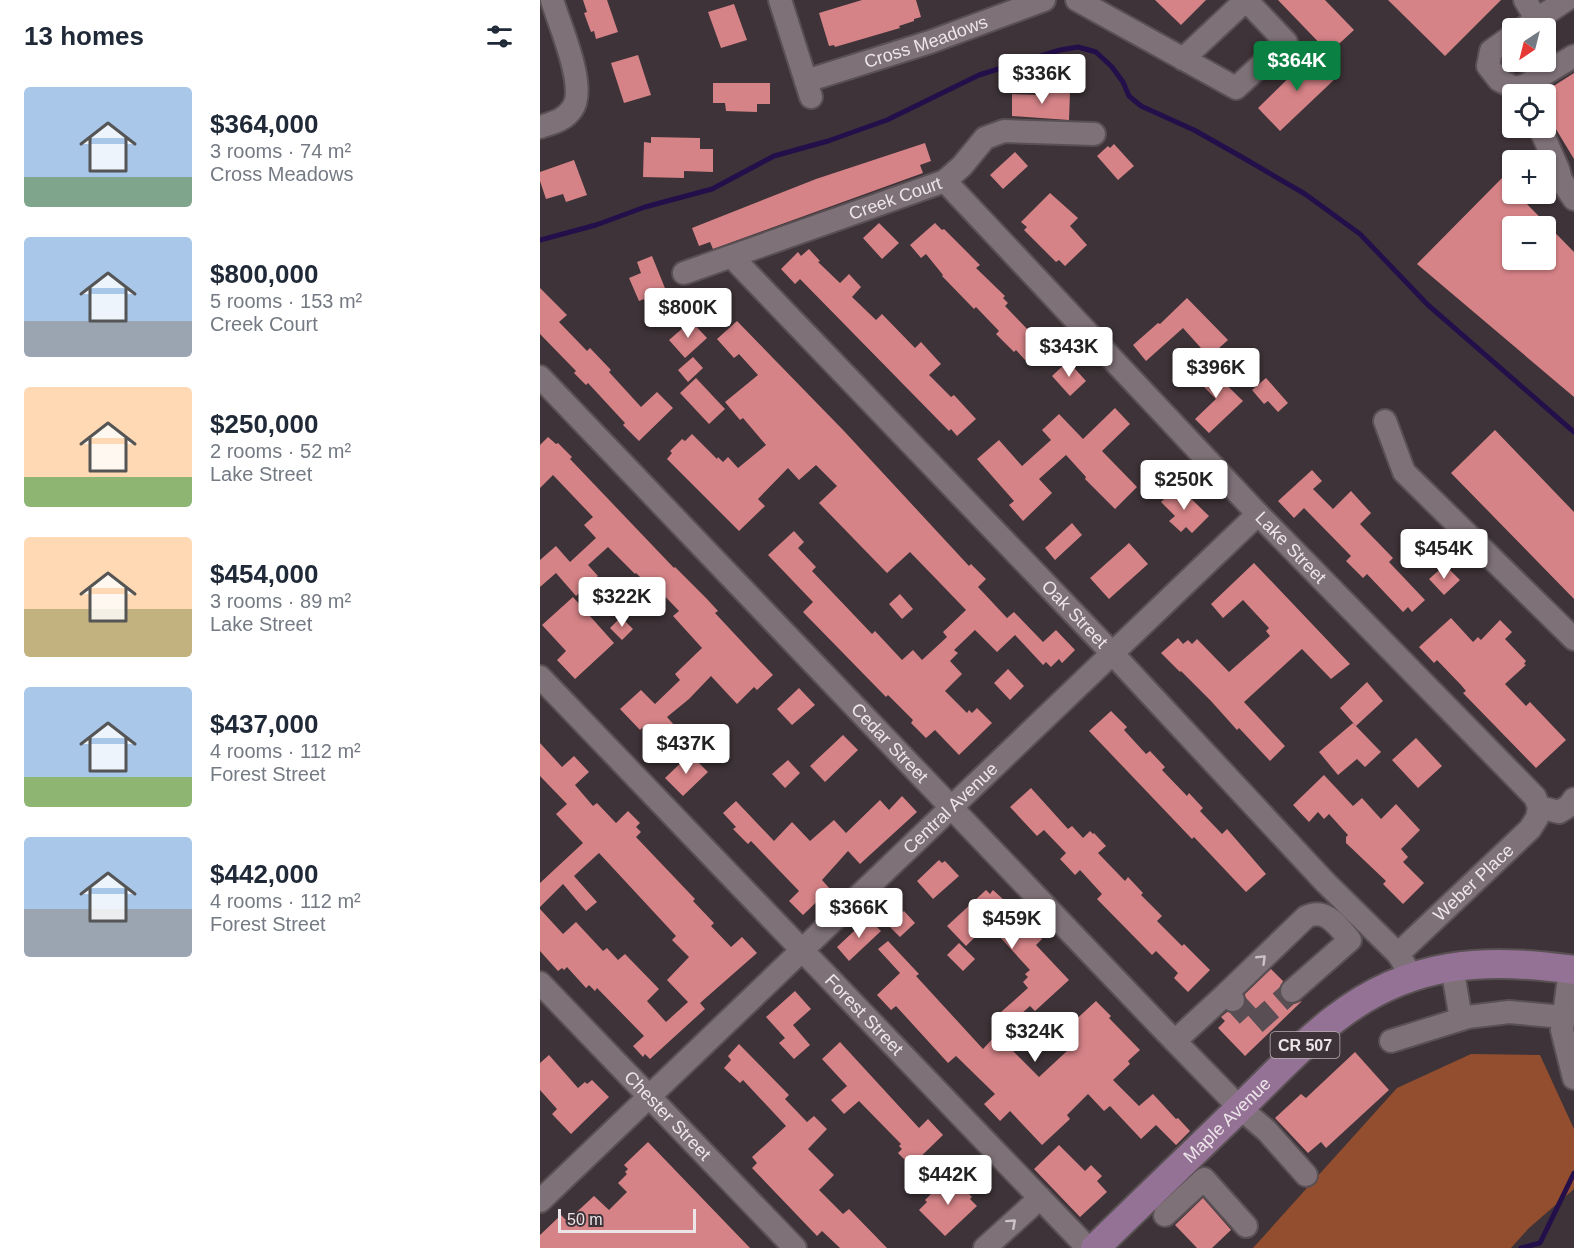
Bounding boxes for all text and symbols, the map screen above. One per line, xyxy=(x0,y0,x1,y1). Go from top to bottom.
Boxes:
street label: Cross Meadows xyxy=(862,12,990,72)
north arrow xyxy=(1502,18,1556,72)
map controls xyxy=(1502,18,1556,270)
icon: filters xyxy=(483,20,516,53)
text: 13 homes xyxy=(24,21,144,51)
pin: $364K xyxy=(1255,41,1339,92)
text: $364K xyxy=(1268,49,1326,71)
pin: $336K xyxy=(1000,54,1084,105)
text: $336K xyxy=(1013,62,1071,84)
button: locate xyxy=(1502,84,1556,138)
text: $364,000 xyxy=(210,109,318,139)
icon: home xyxy=(72,111,144,183)
text: 3 rooms · 74 m² xyxy=(210,140,351,162)
button: + xyxy=(1502,150,1556,204)
text: Cross Meadows xyxy=(210,163,353,185)
street label: Creek Court xyxy=(846,173,944,224)
button: − xyxy=(1502,216,1556,270)
text: $800,000 xyxy=(210,259,318,289)
icon: home xyxy=(72,261,144,333)
pin: $800K xyxy=(646,288,730,339)
text: 5 rooms · 153 m² xyxy=(210,290,362,312)
text: $800K xyxy=(659,296,717,318)
text: Creek Court xyxy=(210,313,318,335)
pin: $343K xyxy=(1027,327,1111,378)
text: $343K xyxy=(1040,335,1098,357)
pin: $396K xyxy=(1174,348,1258,399)
text: $396K xyxy=(1187,356,1245,378)
text: $250,000 xyxy=(210,409,318,439)
icon: home xyxy=(72,411,144,483)
text: 2 rooms · 52 m² xyxy=(210,440,351,462)
pin: $250K xyxy=(1142,460,1226,511)
text: Lake Street xyxy=(210,463,312,485)
text: $250K xyxy=(1155,468,1213,490)
street label: Lake Street xyxy=(1251,508,1330,587)
pin: $454K xyxy=(1402,529,1486,580)
text: $454K xyxy=(1415,537,1473,559)
text: $454,000 xyxy=(210,559,318,589)
icon: home xyxy=(72,561,144,633)
street label: Oak Street xyxy=(1038,576,1112,652)
pin: $322K xyxy=(580,577,664,628)
text: $322K xyxy=(593,585,651,607)
text: 3 rooms · 89 m² xyxy=(210,590,351,612)
text: Lake Street xyxy=(210,613,312,635)
street label: Cedar Street xyxy=(847,699,932,787)
text: $437,000 xyxy=(210,709,318,739)
icon: home xyxy=(72,711,144,783)
pin: $437K xyxy=(644,724,728,775)
text: $437K xyxy=(657,732,715,754)
text: 4 rooms · 112 m² xyxy=(210,740,361,762)
street label: Central Avenue xyxy=(899,759,1002,858)
text: Forest Street xyxy=(210,763,326,785)
street label: Weber Place xyxy=(1429,840,1518,925)
text: $442,000 xyxy=(210,859,318,889)
icon: home xyxy=(72,861,144,933)
pin: $366K xyxy=(817,888,901,939)
text: 4 rooms · 112 m² xyxy=(210,890,361,912)
text: $366K xyxy=(830,896,888,918)
pin: $459K xyxy=(970,899,1054,950)
text: $459K xyxy=(983,907,1041,929)
text: Forest Street xyxy=(210,913,326,935)
one-way arrow xyxy=(1255,955,1266,966)
street label: Forest Street xyxy=(821,970,907,1059)
pin: $324K xyxy=(993,1012,1077,1063)
text: $324K xyxy=(1006,1020,1064,1042)
road number: CR 507 xyxy=(1270,1032,1340,1058)
street label: Chester Street xyxy=(620,1067,715,1164)
street label: Maple Avenue xyxy=(1179,1073,1275,1167)
pin: $442K xyxy=(906,1155,990,1206)
text: $442K xyxy=(919,1163,977,1185)
scale bar xyxy=(558,1206,696,1234)
text: 50 m xyxy=(567,1211,603,1228)
one-way arrow xyxy=(1005,1219,1016,1230)

